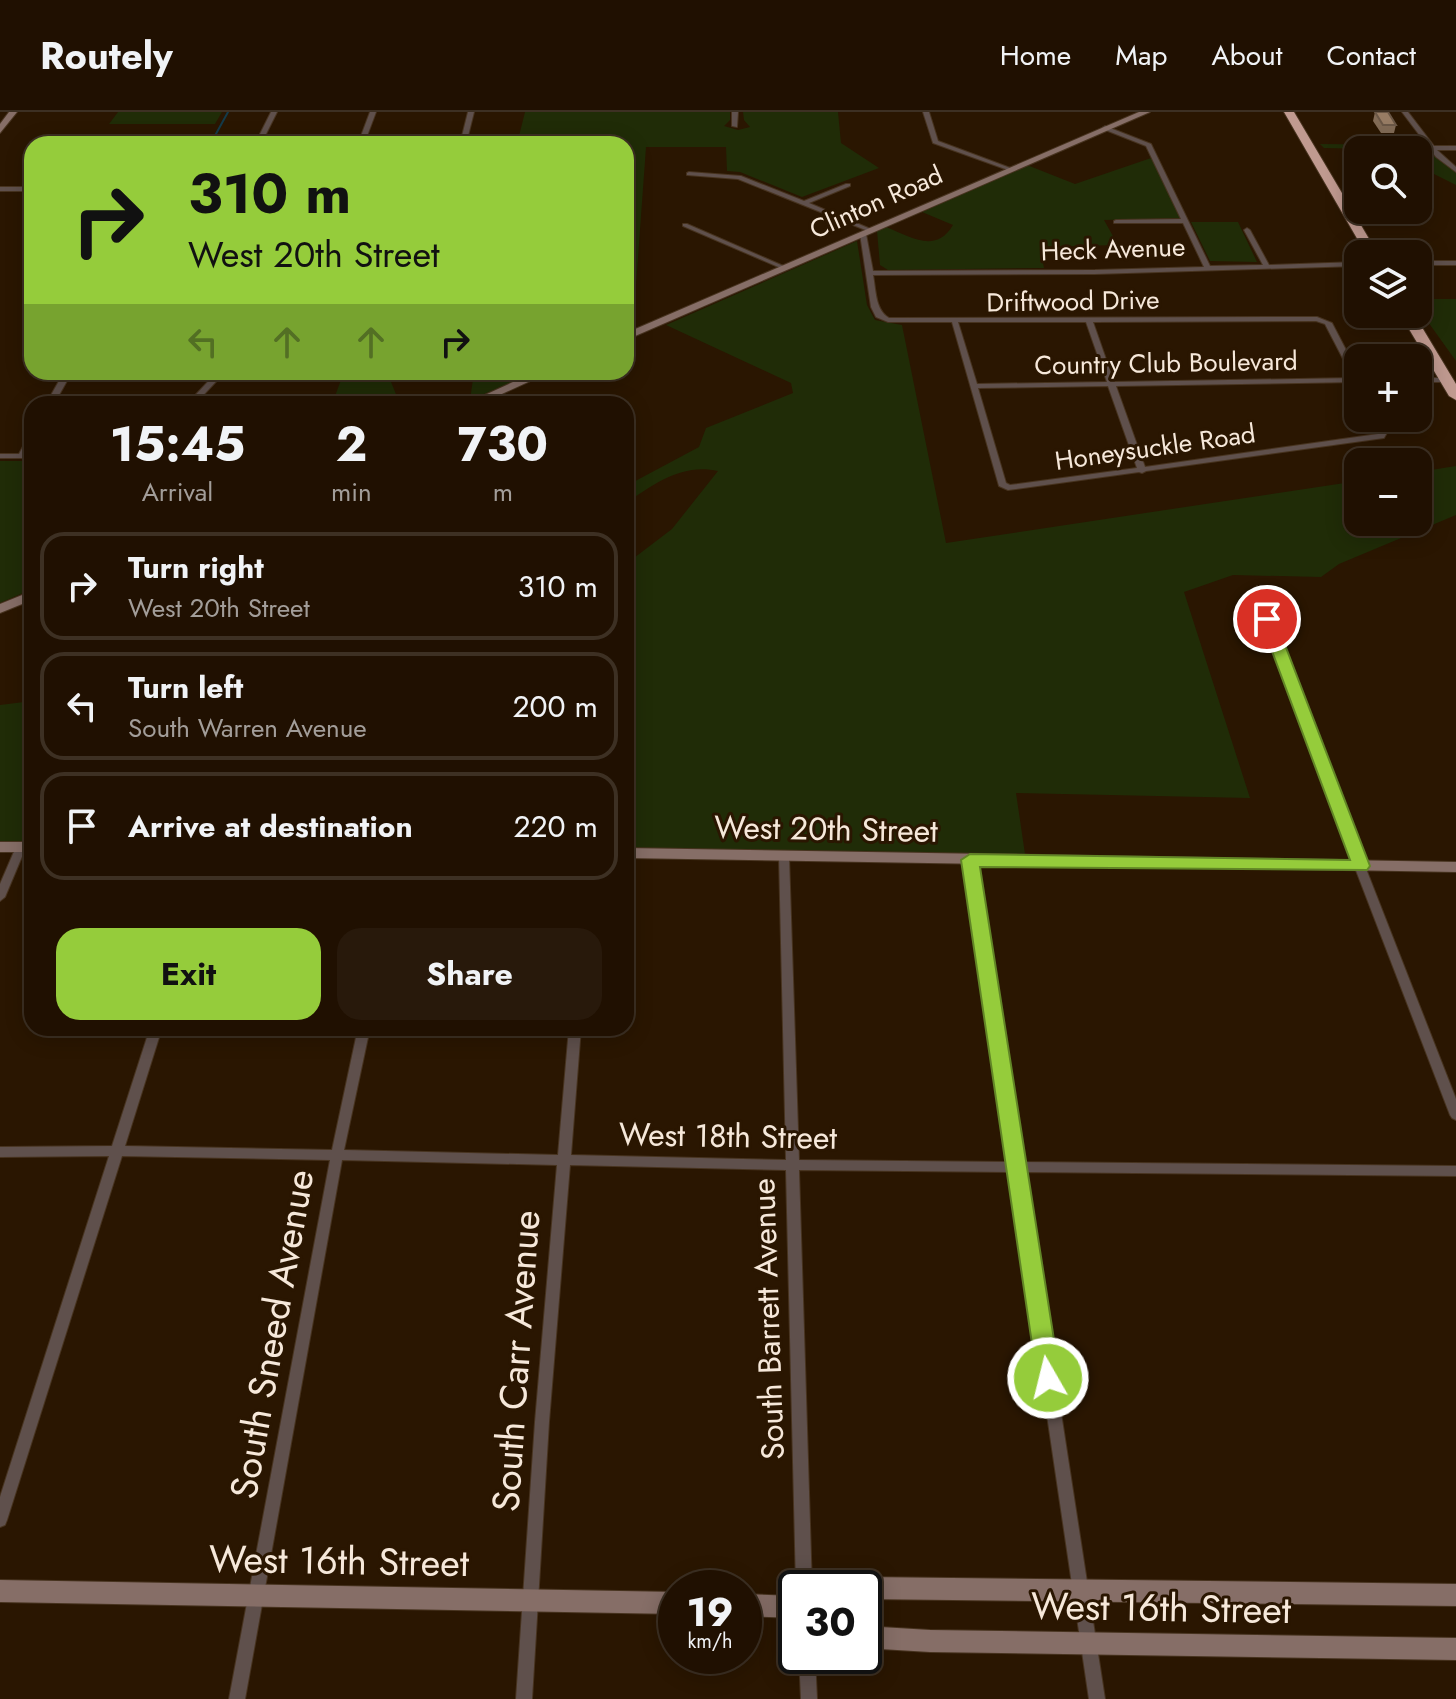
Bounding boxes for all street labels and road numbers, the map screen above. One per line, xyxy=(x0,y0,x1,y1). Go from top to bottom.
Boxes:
street label: Clinton Road xyxy=(803,156,949,248)
street label: Heck Avenue xyxy=(1040,227,1186,271)
street label: Driftwood Drive xyxy=(986,280,1160,322)
street label: Country Club Boulevard xyxy=(1034,342,1298,384)
street label: Honeysuckle Road xyxy=(1052,414,1258,480)
street label: West 20th Street xyxy=(714,804,939,854)
street label: West 18th Street xyxy=(619,1111,838,1161)
street label: South Sneed Avenue xyxy=(215,1165,328,1503)
street label: South Barrett Avenue xyxy=(740,1177,796,1461)
street label: South Carr Avenue xyxy=(478,1208,553,1514)
street label: West 16th Street xyxy=(208,1531,470,1590)
street label: West 16th Street xyxy=(1030,1578,1292,1637)

